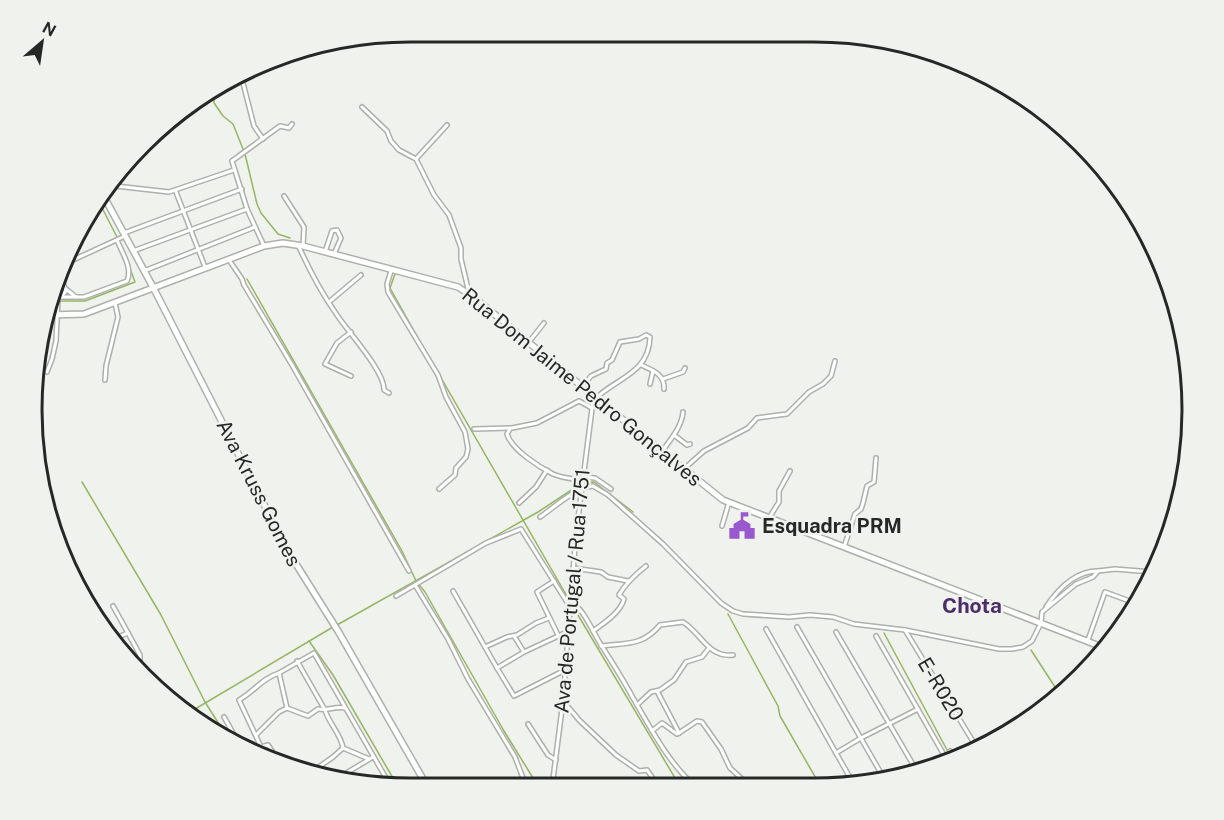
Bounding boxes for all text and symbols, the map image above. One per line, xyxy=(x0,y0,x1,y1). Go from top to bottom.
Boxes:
north arrow xyxy=(12,12,72,72)
text: N xyxy=(39,18,59,41)
street label: Rua Dom Jaime Pedro Gonçalves xyxy=(457,283,707,491)
street label: Ava Kruss Gomes xyxy=(212,416,306,570)
street label: Ava de Portugal / Rua 1751 xyxy=(549,468,595,714)
public building icon: Esquadra PRM xyxy=(727,511,757,541)
place label: Esquadra PRM xyxy=(762,514,902,538)
district label: Chota xyxy=(942,593,1002,618)
street label: E-R020 xyxy=(913,653,969,725)

